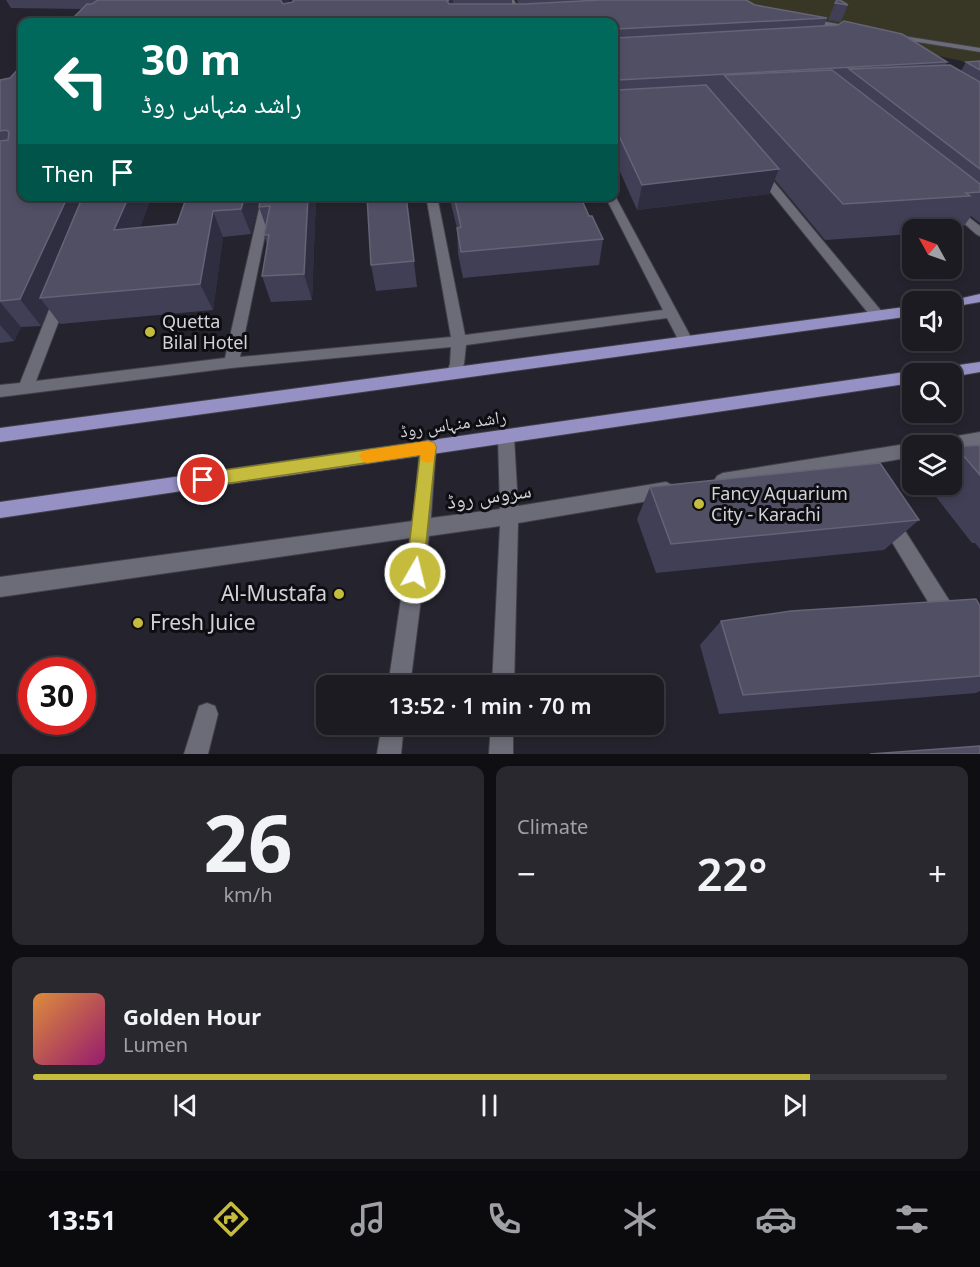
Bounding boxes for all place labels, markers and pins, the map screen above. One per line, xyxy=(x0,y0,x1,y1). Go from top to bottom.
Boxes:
place label: Quetta Bilal Hotel xyxy=(162,309,248,354)
marker: Quetta Bilal Hotel xyxy=(143,325,157,339)
pin xyxy=(177,454,228,505)
place label: Fancy Aquarium City - Karachi xyxy=(711,481,848,526)
marker: Fancy Aquarium City - Karachi xyxy=(692,497,706,511)
place label: Al-Mustafa xyxy=(221,579,327,607)
marker: Al-Mustafa xyxy=(332,587,346,601)
place label: Fresh Juice xyxy=(150,608,256,636)
marker: Fresh Juice xyxy=(131,616,145,630)

